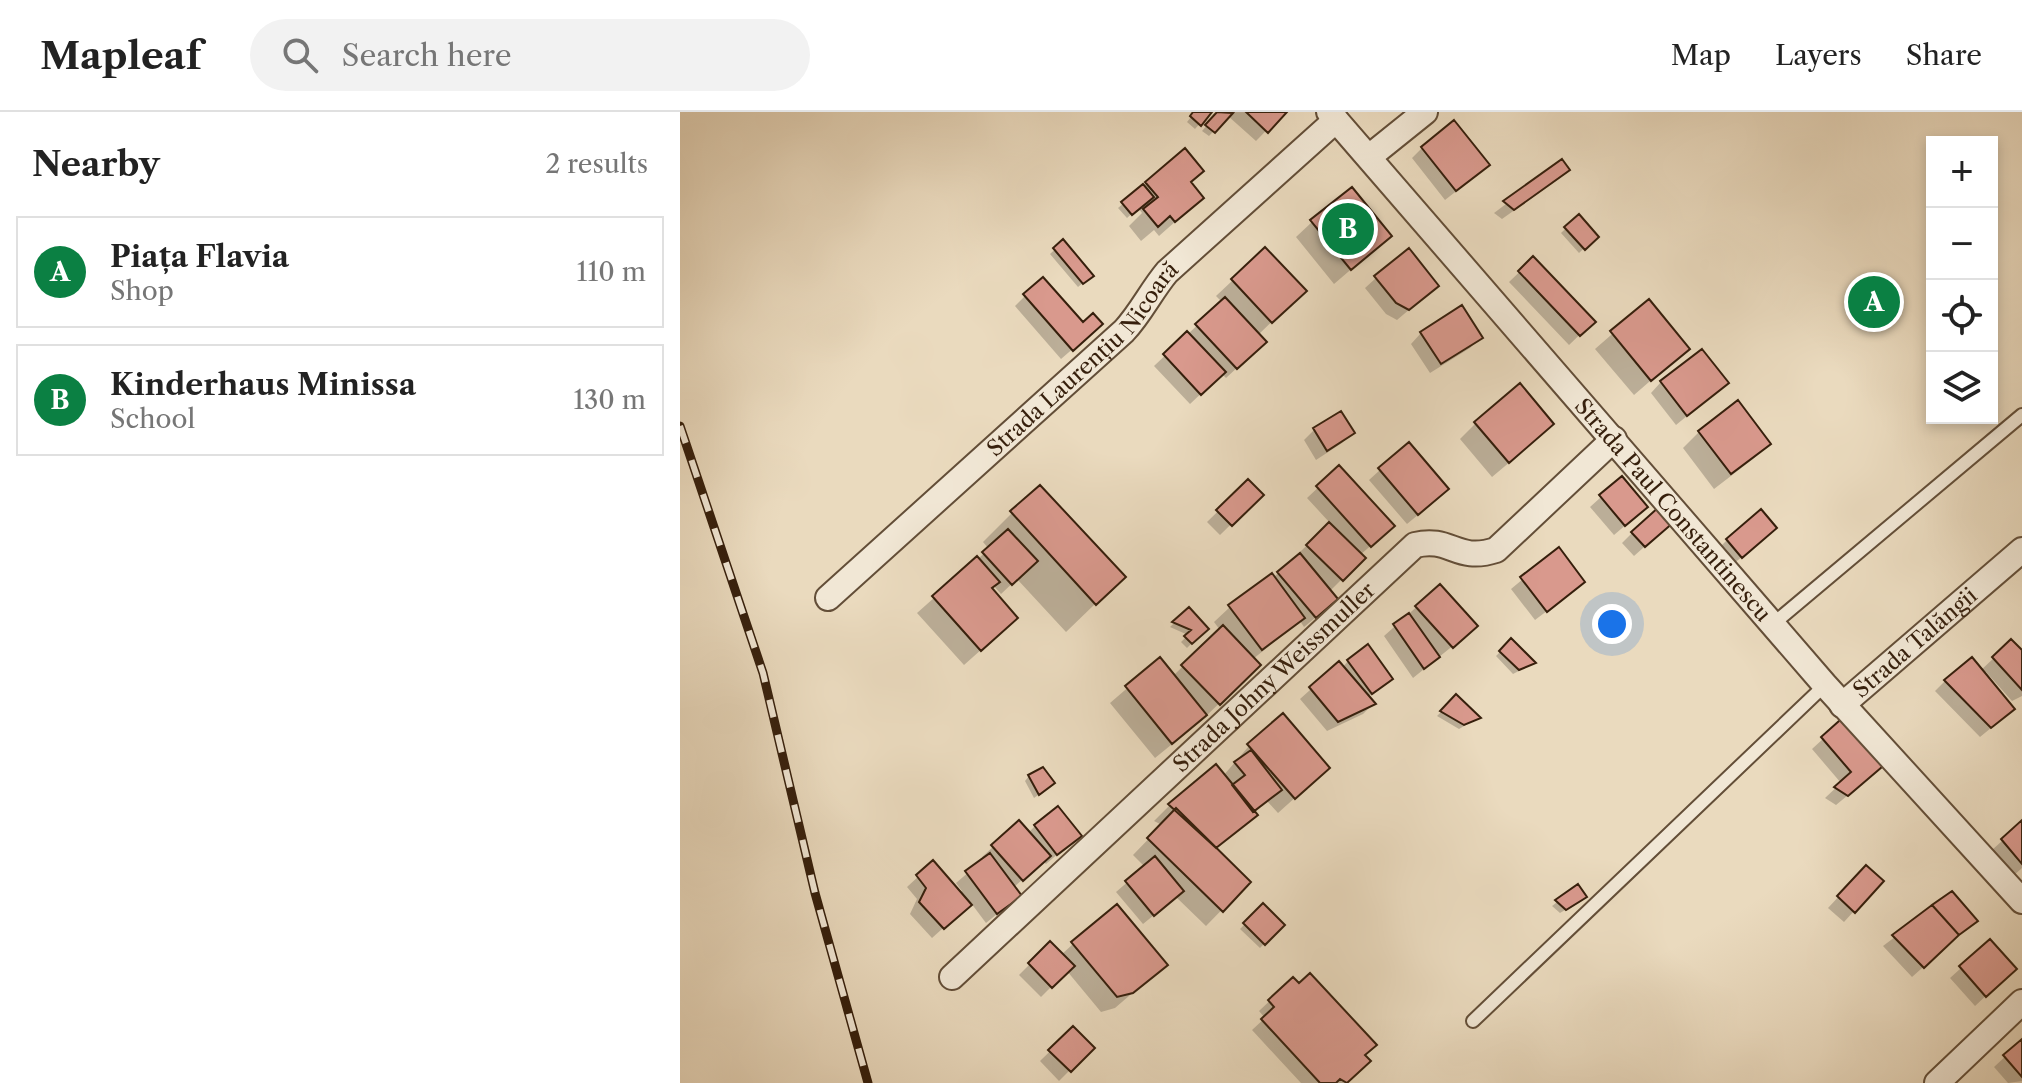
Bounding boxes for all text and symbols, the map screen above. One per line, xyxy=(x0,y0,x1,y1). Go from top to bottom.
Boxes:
search box xyxy=(250,19,810,91)
text: Mapleaf xyxy=(40,32,202,79)
icon: search xyxy=(278,33,322,77)
text: Search here xyxy=(342,37,512,74)
text: Map xyxy=(1671,38,1731,72)
text: Layers xyxy=(1775,38,1862,72)
text: Share xyxy=(1906,38,1982,72)
map controls xyxy=(1926,136,1998,424)
button: + xyxy=(1926,136,1998,208)
text: Nearby xyxy=(32,143,160,185)
text: 2 results xyxy=(545,148,648,180)
pin: B xyxy=(1322,199,1374,259)
button: − xyxy=(1926,208,1998,280)
text: Piața Flavia xyxy=(110,238,289,275)
street label: Strada Laurențiu Nicoară xyxy=(981,255,1184,462)
text: A xyxy=(50,256,70,288)
text: 110 m xyxy=(577,256,646,288)
pin: A xyxy=(1848,272,1900,332)
text: Shop xyxy=(110,275,174,307)
button: locate xyxy=(1926,280,1998,352)
button: layers xyxy=(1926,352,1998,424)
text: Kinderhaus Minissa xyxy=(110,366,416,403)
text: B xyxy=(50,384,70,416)
text: 130 m xyxy=(573,384,646,416)
street label: Strada Paul Constantinescu xyxy=(1569,393,1777,627)
text: School xyxy=(110,403,195,435)
street label: Strada Johny Weissmuller xyxy=(1168,577,1381,778)
street label: Strada Talăngii xyxy=(1848,582,1983,703)
your location xyxy=(1592,604,1632,644)

